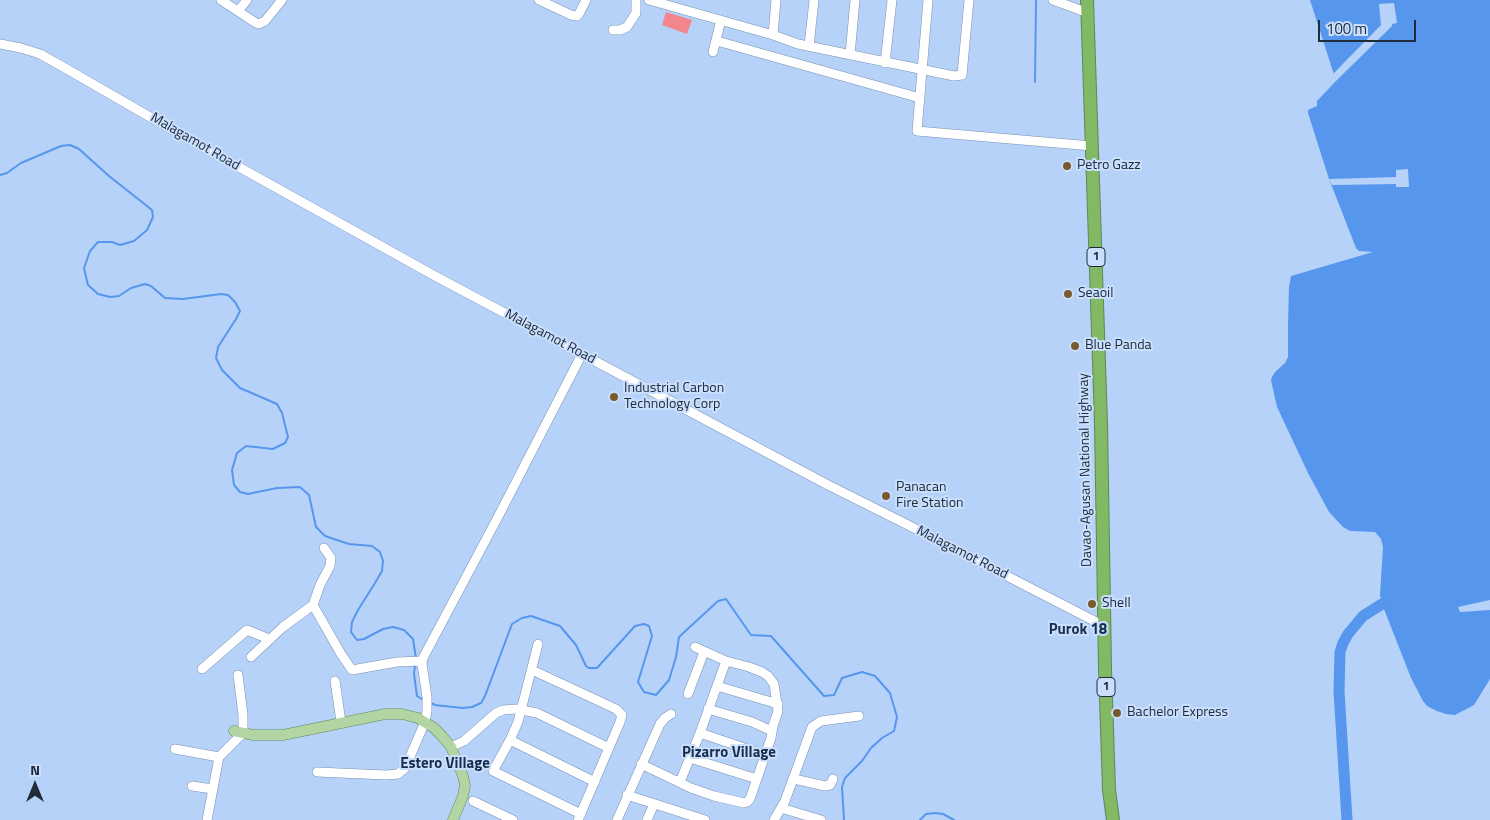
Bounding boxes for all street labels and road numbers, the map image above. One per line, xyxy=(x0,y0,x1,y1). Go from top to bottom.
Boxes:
street label: Malagamot Road xyxy=(147,110,243,174)
road number: 1 xyxy=(1087,248,1105,266)
street label: Malagamot Road xyxy=(502,306,598,368)
street label: Davao-Agusan National Highway xyxy=(1076,373,1096,567)
street label: Malagamot Road xyxy=(913,523,1011,583)
road number: 1 xyxy=(1097,678,1115,696)

